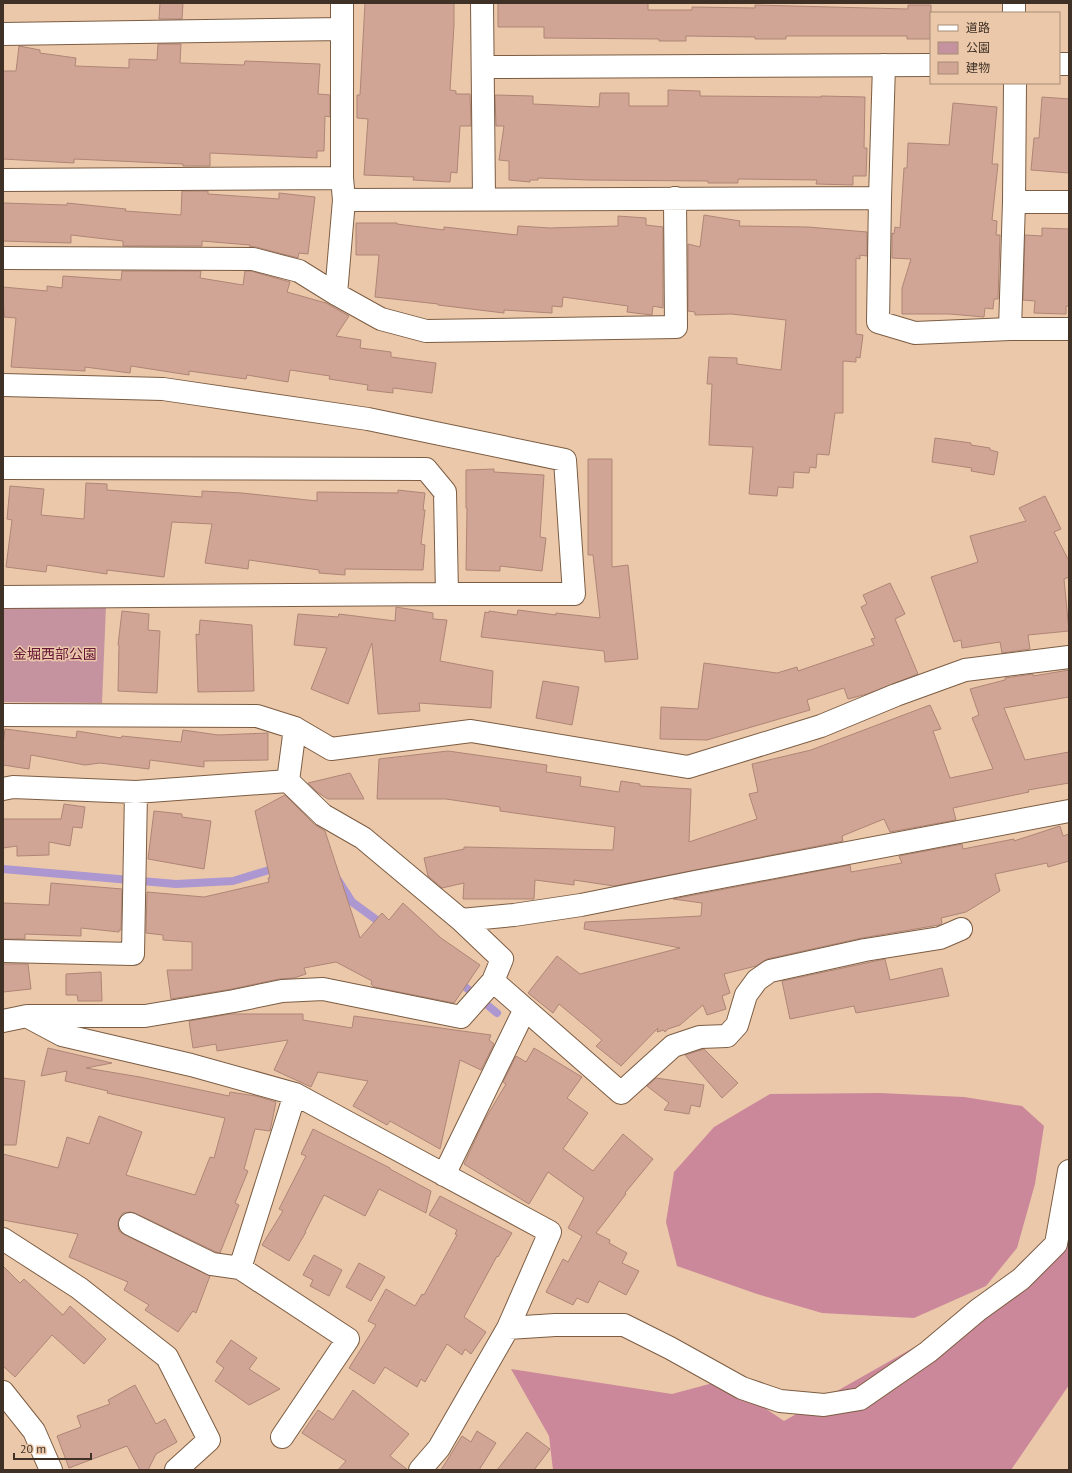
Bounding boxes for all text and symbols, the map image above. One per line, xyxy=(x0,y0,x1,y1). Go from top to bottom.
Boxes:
legend xyxy=(930,12,1060,84)
text: 道路 xyxy=(966,20,990,35)
text: 公園 xyxy=(966,40,990,55)
text: 建物 xyxy=(966,60,990,75)
park label: 金堀西部公園 xyxy=(13,645,97,663)
scale bar xyxy=(14,1435,91,1461)
text: 20 m xyxy=(20,1441,46,1456)

